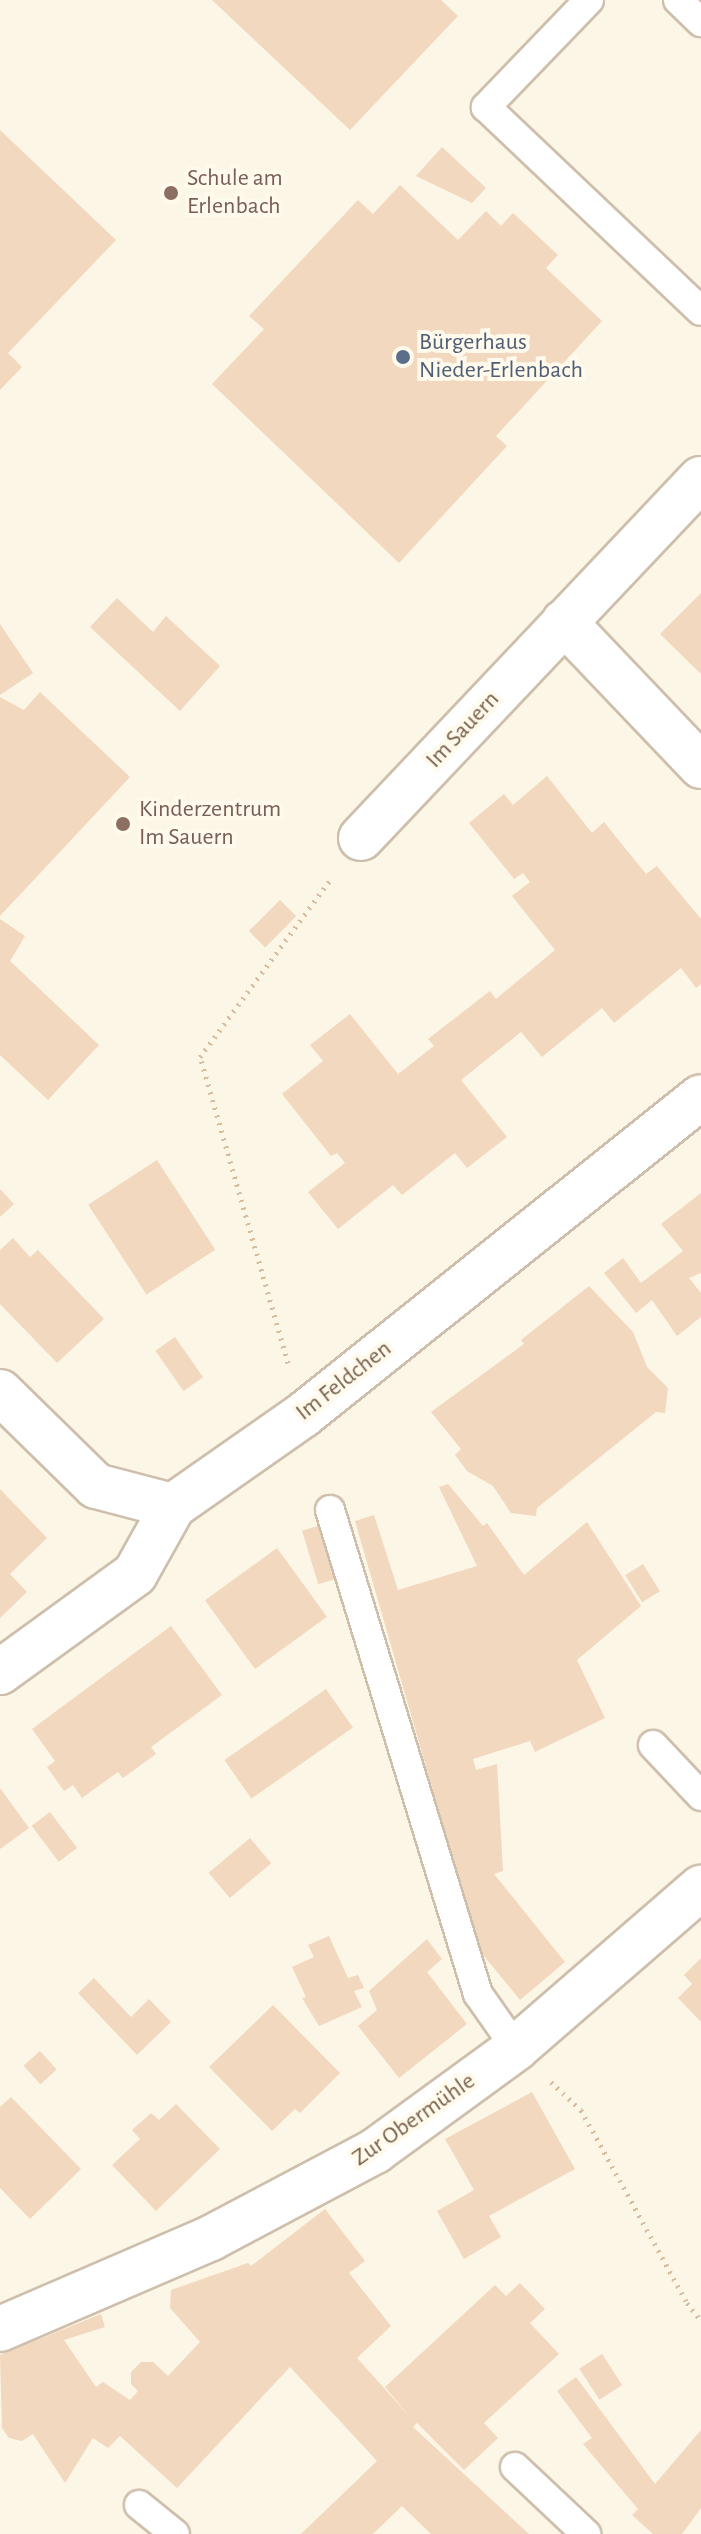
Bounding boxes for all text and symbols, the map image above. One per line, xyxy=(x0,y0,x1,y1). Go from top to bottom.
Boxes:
place label: Schule am Erlenbach xyxy=(187,165,283,221)
marker: Schule am Erlenbach xyxy=(162,184,180,202)
place label: Bürgerhaus Nieder-Erlenbach xyxy=(419,329,583,385)
marker: Bürgerhaus Nieder-Erlenbach xyxy=(394,348,412,366)
street label: Im Sauern xyxy=(420,686,506,774)
place label: Kinderzentrum Im Sauern xyxy=(139,796,281,852)
marker: Kinderzentrum Im Sauern xyxy=(114,815,132,833)
street label: Im Feldchen xyxy=(290,1335,398,1427)
street label: Zur Obermühle xyxy=(347,2067,481,2173)

